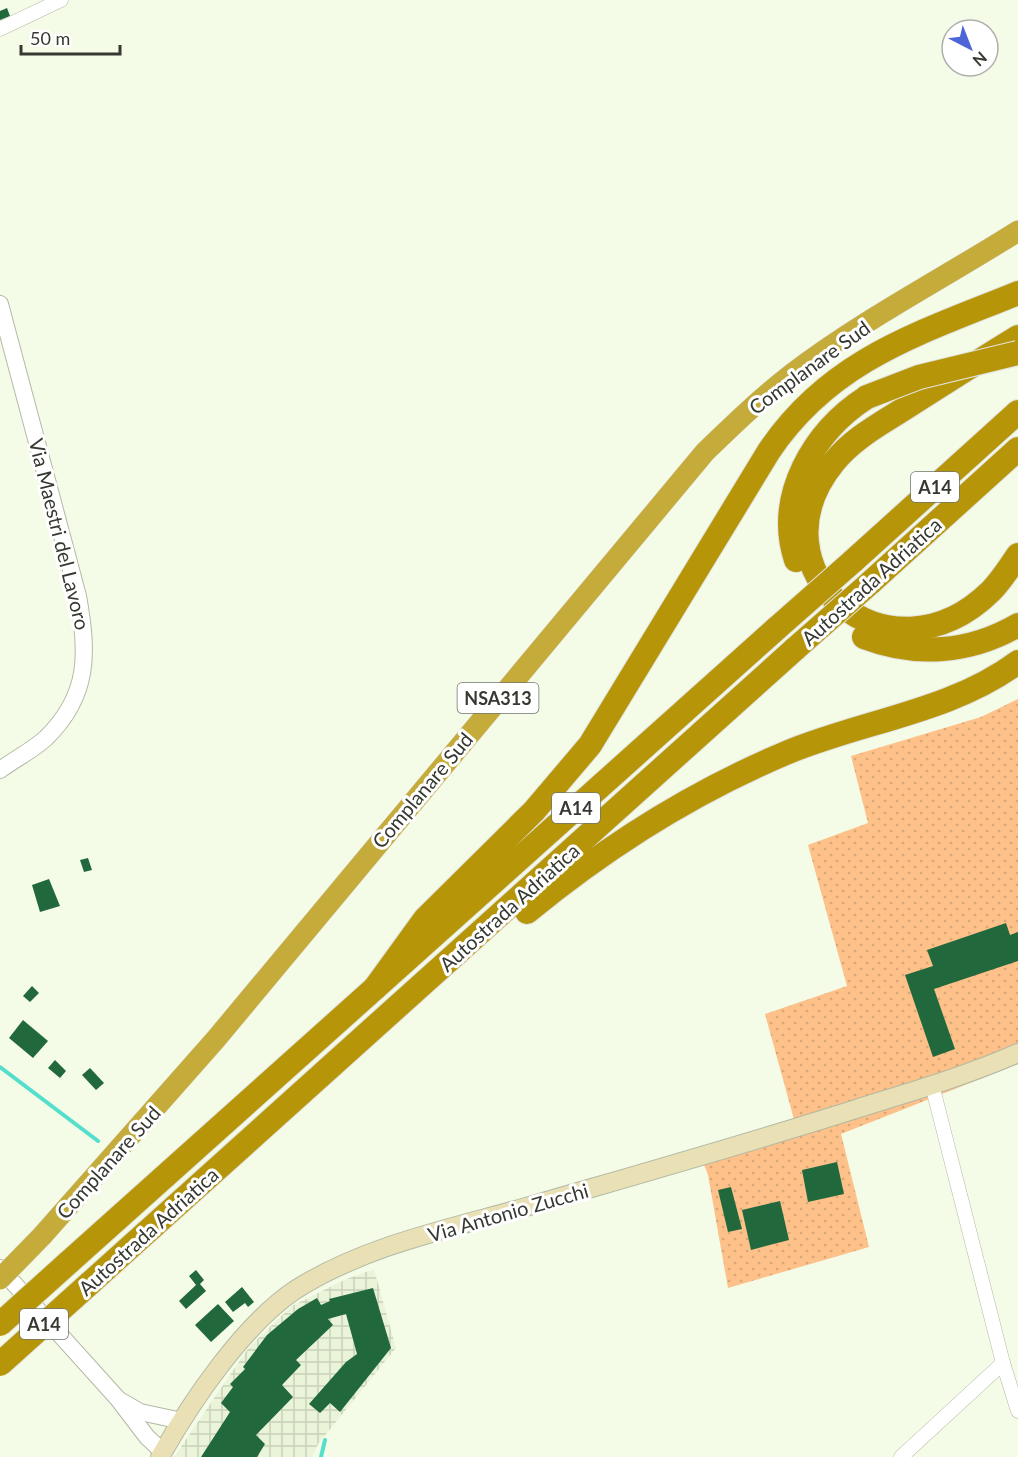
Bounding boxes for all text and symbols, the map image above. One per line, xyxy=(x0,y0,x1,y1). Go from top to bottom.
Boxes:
scale bar xyxy=(21,18,120,56)
north arrow xyxy=(940,18,1000,78)
text: 50 m xyxy=(30,27,70,49)
text: N xyxy=(969,48,991,71)
street label: Complanare Sud xyxy=(744,315,874,419)
street label: Via Maestri del Lavoro xyxy=(25,436,95,632)
road number: A14 xyxy=(911,472,959,502)
street label: Autostrada Adriatica xyxy=(796,512,946,650)
road number: NSA313 xyxy=(458,683,538,713)
street label: Complanare Sud xyxy=(367,727,477,853)
road number: A14 xyxy=(552,793,600,823)
street label: Autostrada Adriatica xyxy=(434,838,584,976)
street label: Complanare Sud xyxy=(51,1101,165,1223)
street label: Autostrada Adriatica xyxy=(73,1162,223,1300)
street label: Via Antonio Zucchi xyxy=(425,1178,591,1246)
road number: A14 xyxy=(20,1309,68,1339)

